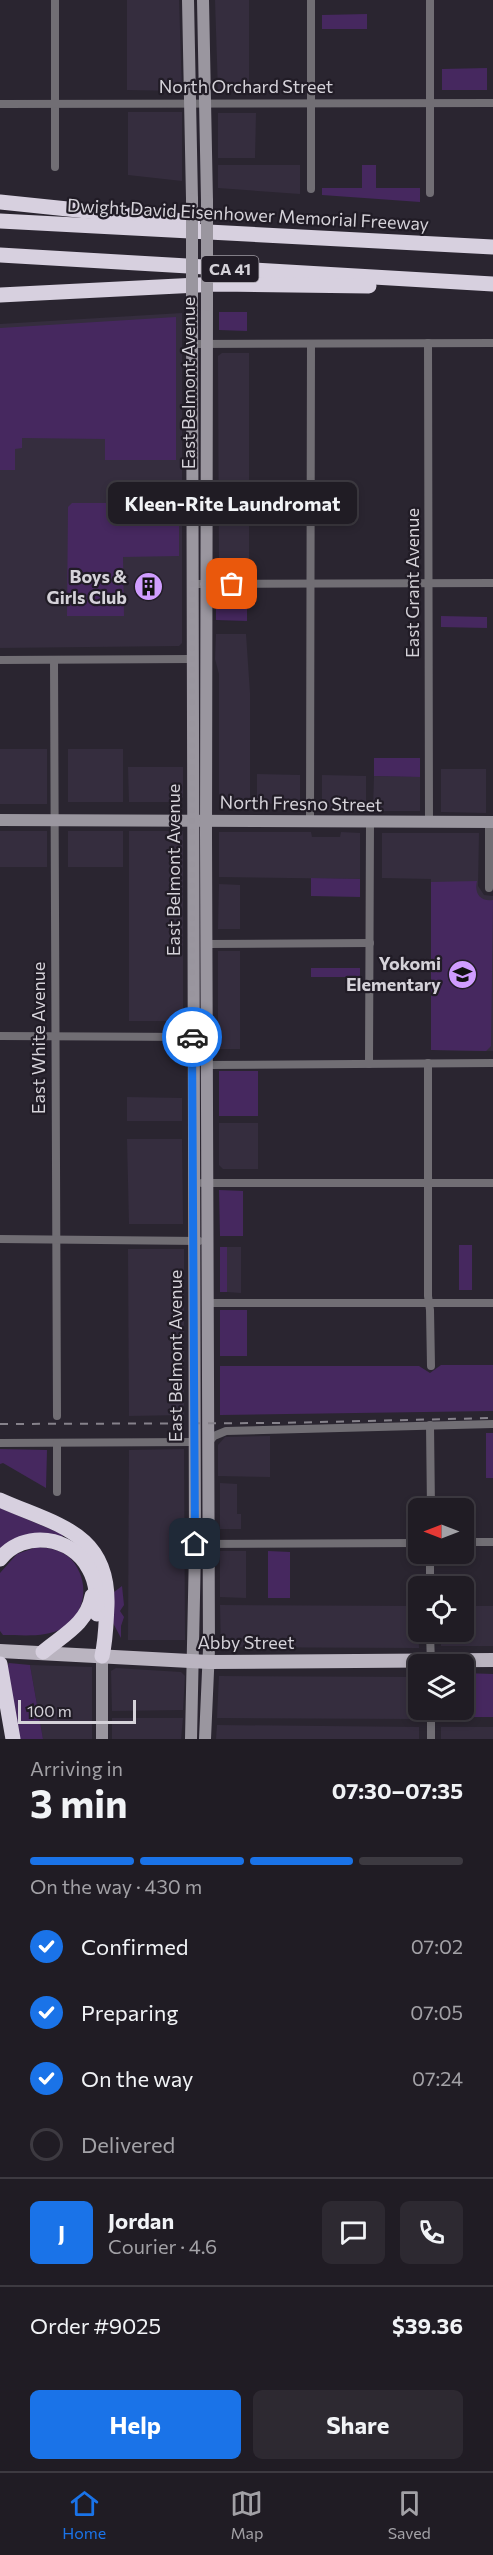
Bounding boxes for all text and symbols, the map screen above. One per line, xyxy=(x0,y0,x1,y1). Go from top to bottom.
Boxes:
street label: North Orchard Street xyxy=(159,75,333,97)
street label: Dwight David Eisenhower Memorial Freeway xyxy=(66,194,430,234)
road number: CA 41 xyxy=(202,256,258,282)
street label: East Belmont Avenue xyxy=(177,297,199,469)
callout: Kleen-Rite Laundromat xyxy=(107,482,356,524)
text: Kleen-Rite Laundromat xyxy=(125,491,340,515)
street label: East Grant Avenue xyxy=(401,508,423,658)
pin xyxy=(206,558,257,609)
place label: Boys & Girls Club xyxy=(47,565,127,608)
icon: bag xyxy=(215,567,248,600)
building icon: Boys & Girls Club xyxy=(132,571,164,603)
street label: East Belmont Avenue xyxy=(162,784,184,956)
street label: North Fresno Street xyxy=(219,791,383,815)
place label: Yokomi Elementary xyxy=(346,952,441,995)
school or university icon: Yokomi Elementary xyxy=(446,958,478,990)
street label: East White Avenue xyxy=(27,962,49,1114)
courier xyxy=(162,1007,222,1067)
icon: car xyxy=(176,1021,209,1054)
street label: East Belmont Avenue xyxy=(164,1270,186,1442)
north arrow xyxy=(408,1498,474,1564)
map controls xyxy=(408,1498,474,1720)
pin xyxy=(169,1518,220,1569)
icon: home xyxy=(178,1527,211,1560)
button: locate xyxy=(408,1576,474,1642)
street label: Abby Street xyxy=(197,1631,295,1653)
button: layers xyxy=(408,1654,474,1720)
scale bar xyxy=(18,1697,136,1724)
text: 100 m xyxy=(27,1701,72,1720)
text: Arriving in xyxy=(30,1756,123,1780)
text: 07:30–07:35 xyxy=(332,1777,463,1804)
text: 3 min xyxy=(30,1778,128,1826)
text: On the way · 430 m xyxy=(30,1874,202,1898)
icon: check xyxy=(30,1930,63,1963)
text: Confirmed xyxy=(81,1933,188,1960)
text: 07:02 xyxy=(411,1934,463,1958)
icon: check xyxy=(30,1996,63,2029)
text: Preparing xyxy=(81,1999,178,2026)
text: 07:05 xyxy=(410,2000,463,2024)
icon: check xyxy=(30,2062,63,2095)
text: On the way xyxy=(81,2065,193,2092)
text: 07:24 xyxy=(412,2066,463,2090)
text: Delivered xyxy=(81,2131,175,2158)
button: chat xyxy=(322,2201,385,2264)
button: phone xyxy=(400,2201,463,2264)
text: Jordan xyxy=(108,2207,174,2234)
text: J xyxy=(58,2219,65,2246)
text: Courier · 4.6 xyxy=(108,2234,217,2258)
text: Order #9025 xyxy=(30,2312,161,2339)
text: $39.36 xyxy=(392,2312,463,2339)
button: Help xyxy=(30,2390,241,2459)
button: Share xyxy=(253,2390,463,2459)
tab: Home xyxy=(62,2487,106,2542)
tab: Map xyxy=(230,2487,263,2542)
tab: Saved xyxy=(388,2487,431,2542)

